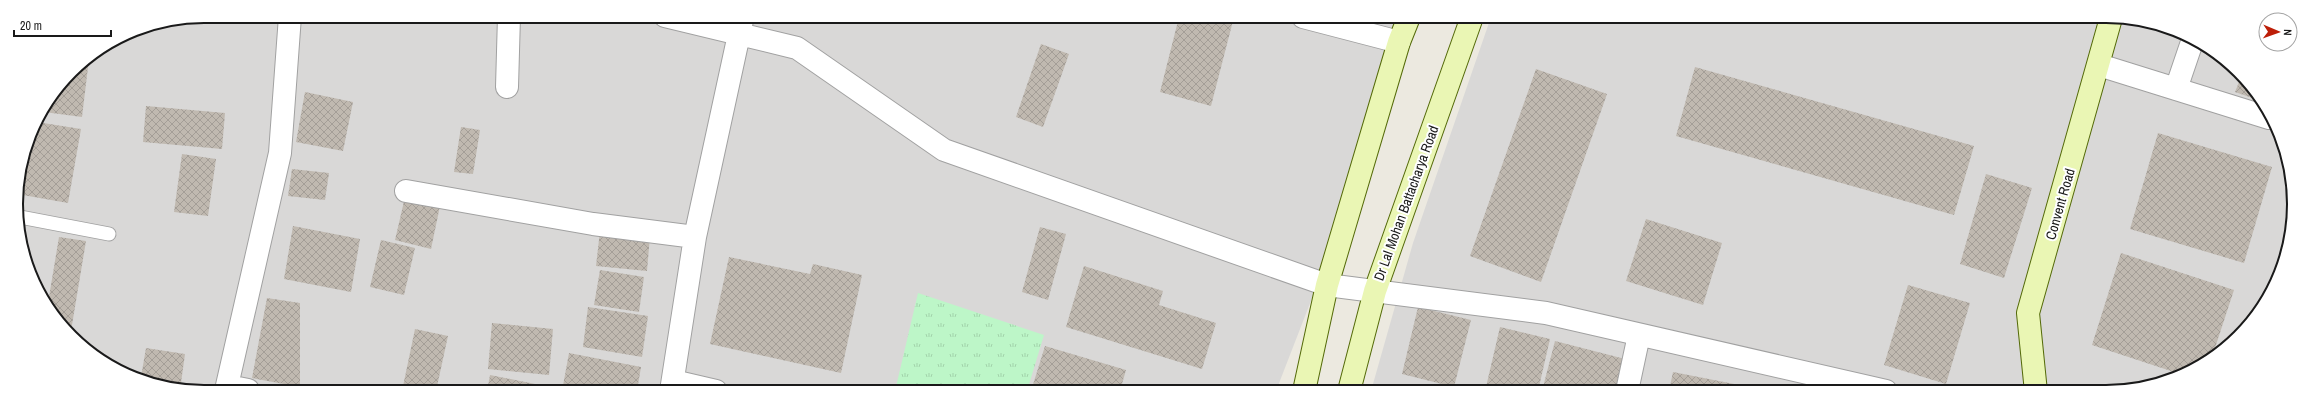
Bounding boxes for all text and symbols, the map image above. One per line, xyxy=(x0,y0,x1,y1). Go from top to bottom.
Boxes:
scale bar xyxy=(14,12,111,38)
north arrow xyxy=(2258,12,2298,52)
text: 20 m xyxy=(20,18,42,34)
text: N xyxy=(2281,29,2295,36)
street label: Dr Lal Mohan Battacharya Road xyxy=(1369,123,1443,283)
street label: Convent Road xyxy=(2041,166,2079,242)

